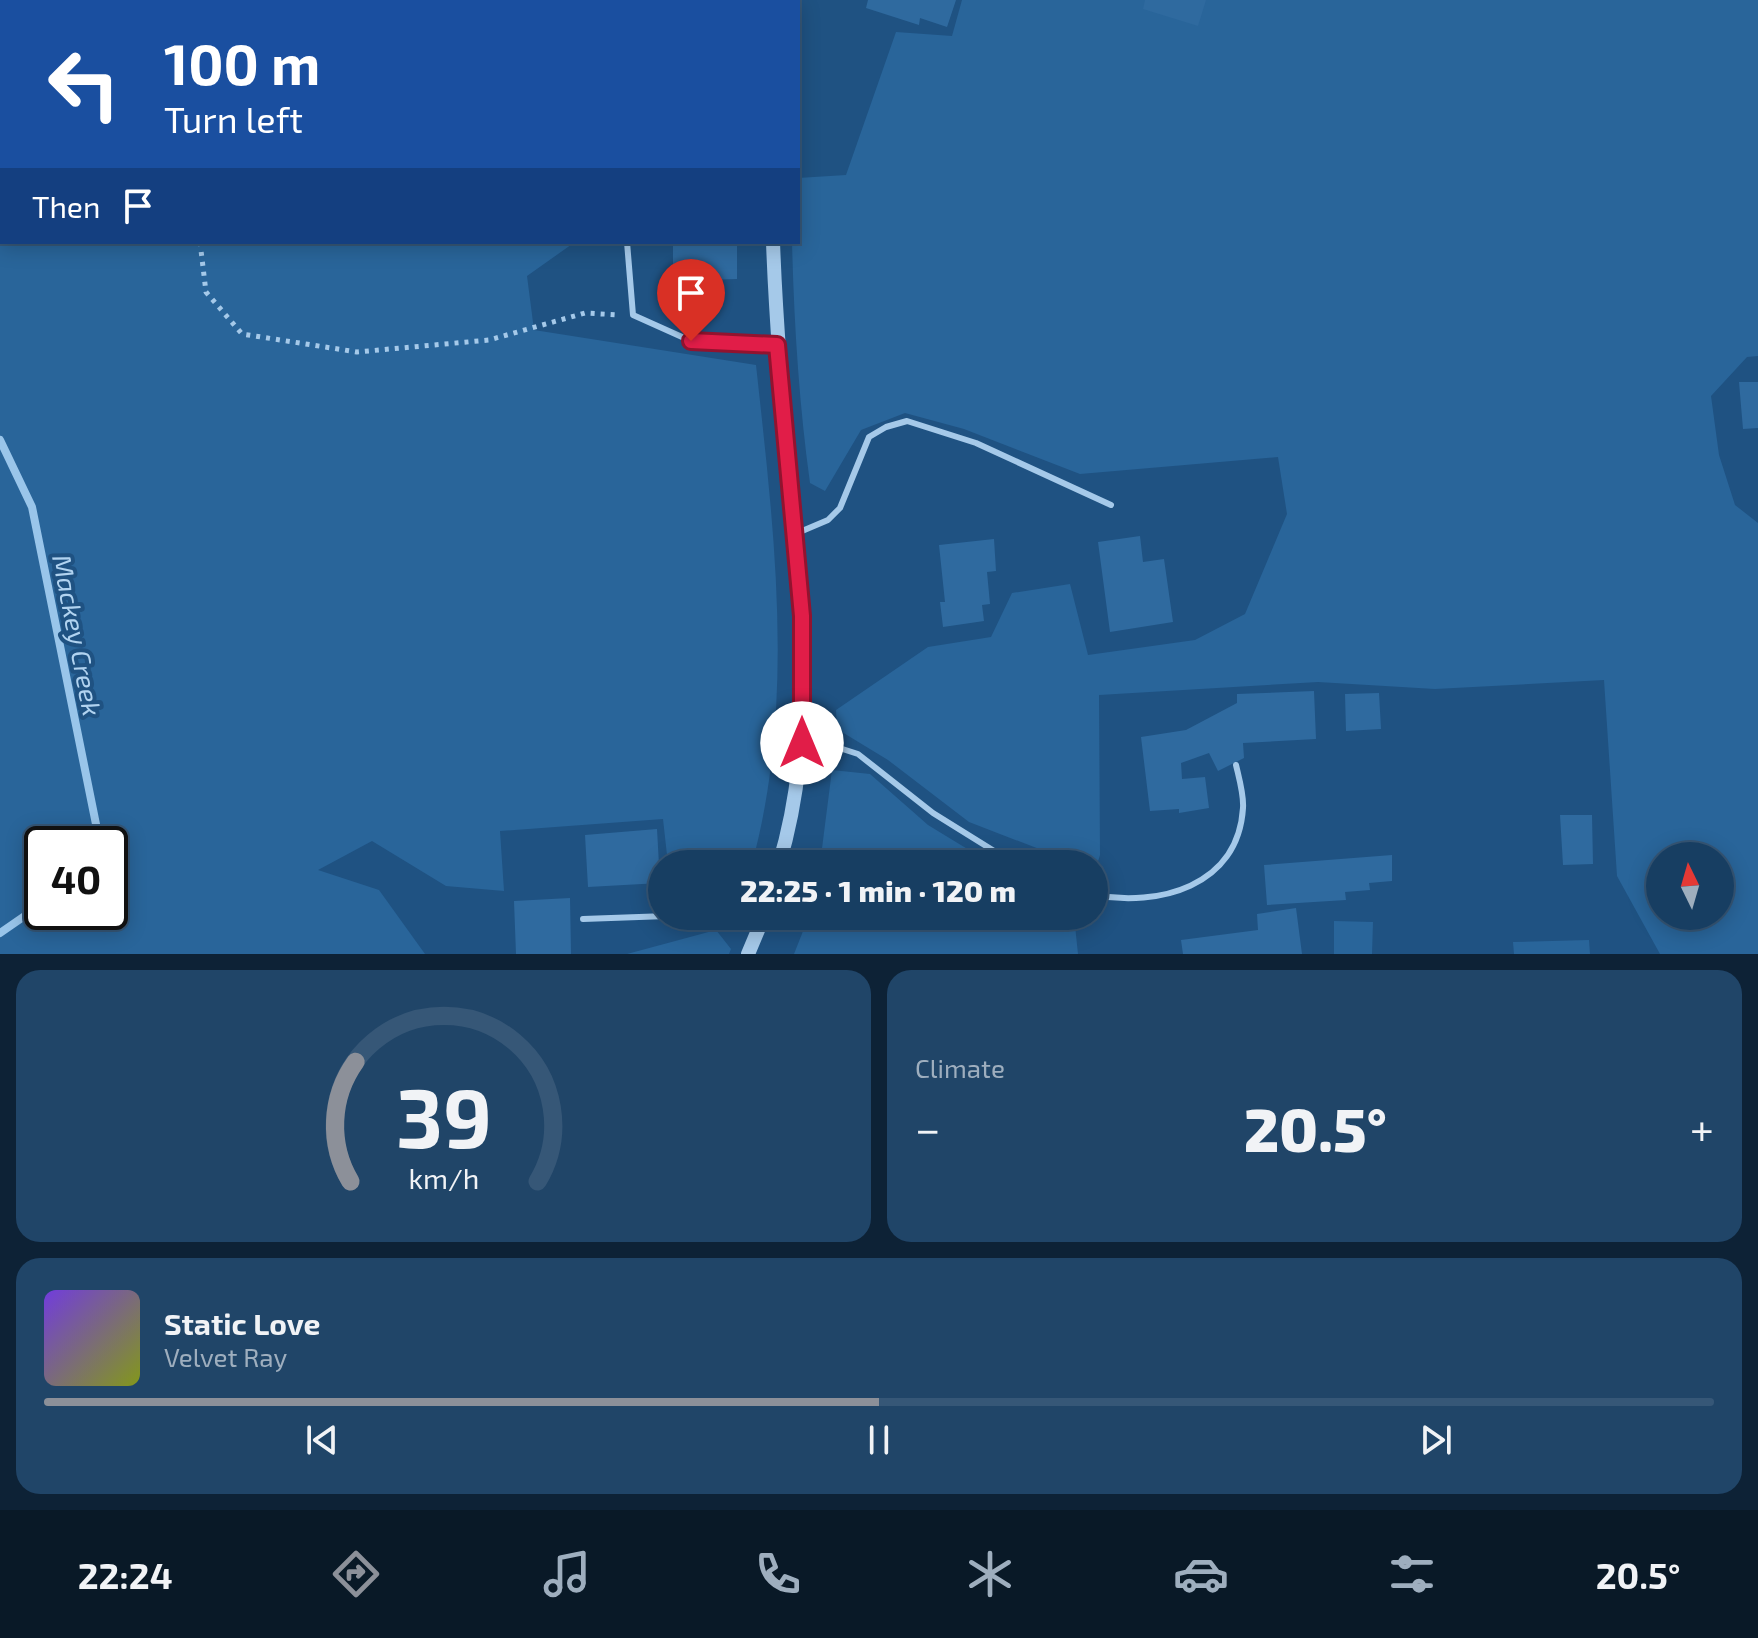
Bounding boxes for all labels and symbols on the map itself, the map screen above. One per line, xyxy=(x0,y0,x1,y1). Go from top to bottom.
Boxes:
pin xyxy=(657,259,725,341)
water label: Mackey Creek xyxy=(46,552,109,718)
position arrow xyxy=(760,701,844,785)
speed limit sign: 40 xyxy=(24,826,128,930)
north arrow xyxy=(1646,842,1734,930)

